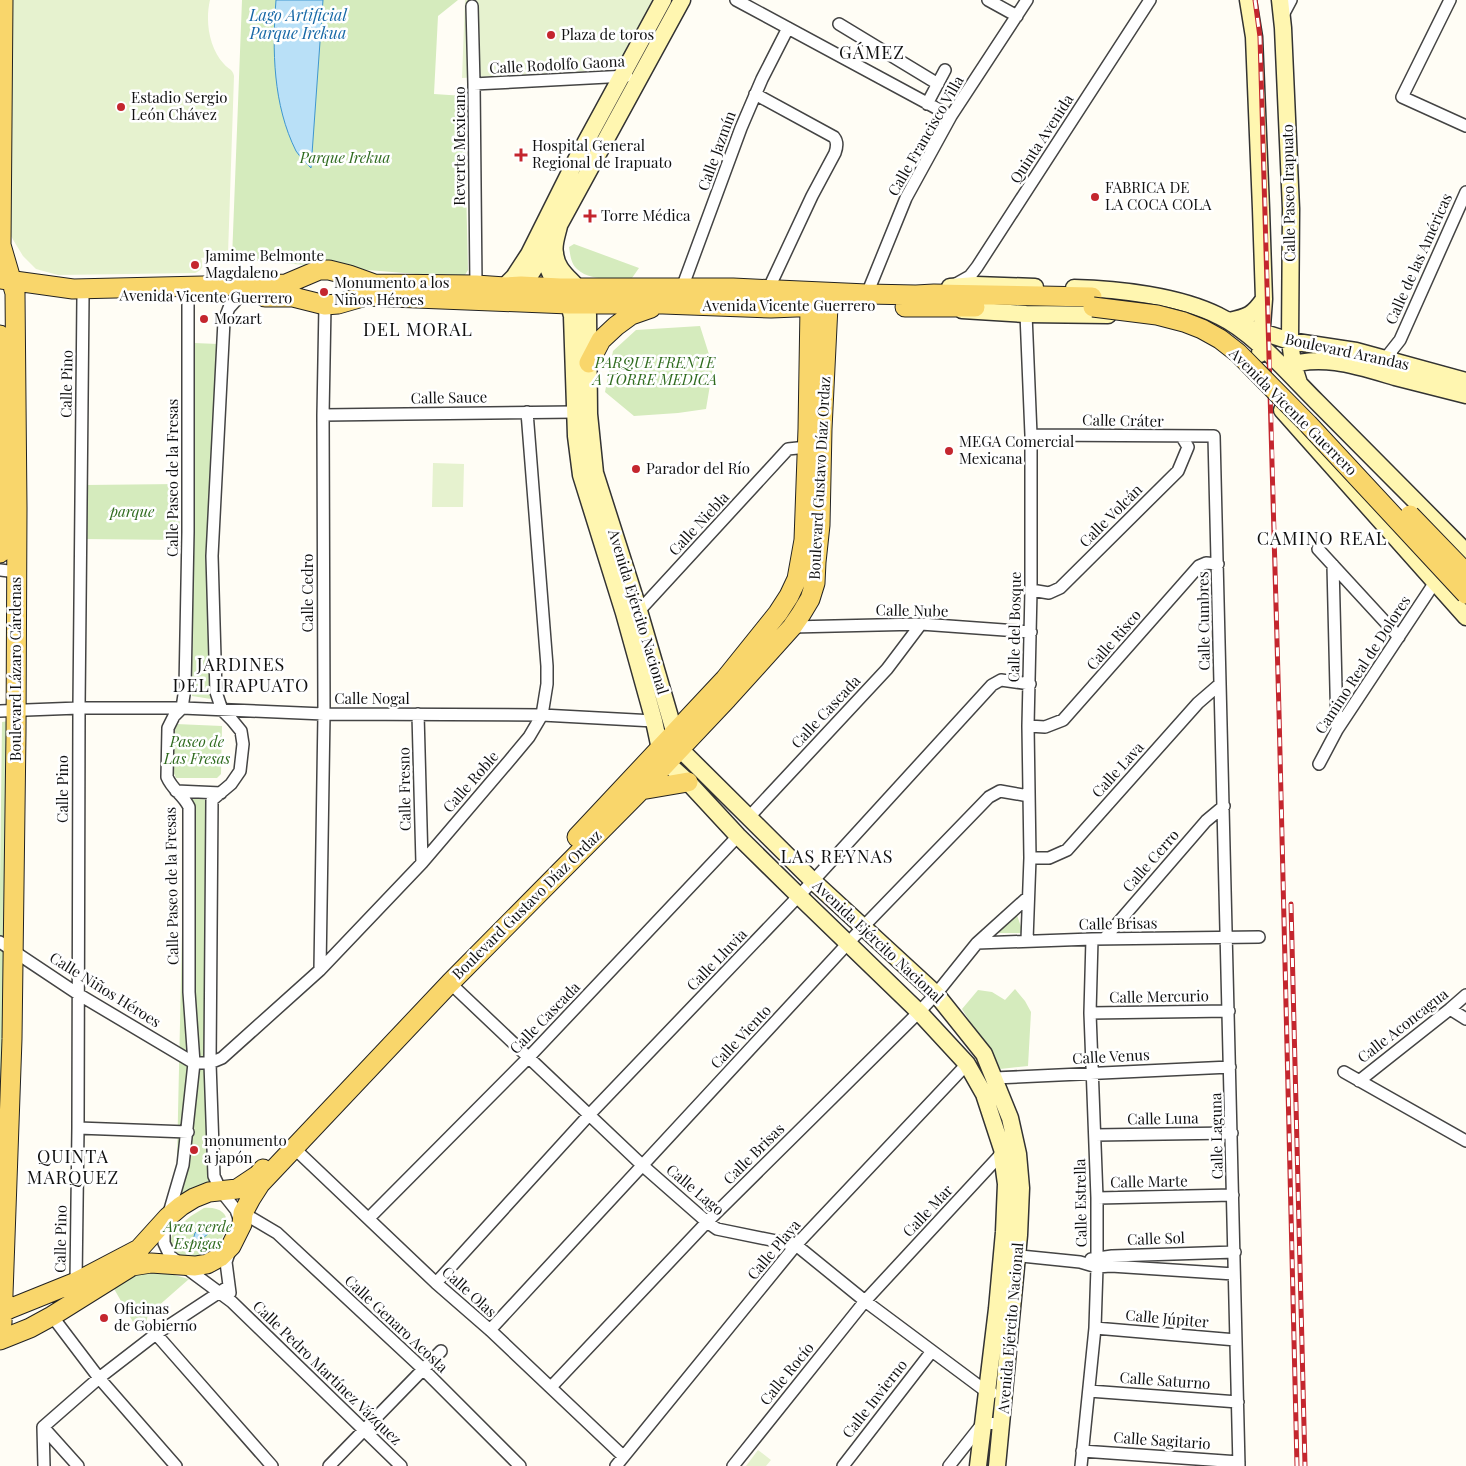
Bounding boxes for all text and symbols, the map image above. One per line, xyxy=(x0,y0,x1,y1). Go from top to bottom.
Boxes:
water label: Lago Artificial Parque Irekua xyxy=(248,4,347,43)
place label: Plaza de toros xyxy=(561,24,654,44)
marker: Plaza de toros xyxy=(545,29,557,41)
district label: GÁMEZ xyxy=(839,40,905,64)
street label: Calle Rodolfo Gaona xyxy=(489,50,626,78)
street label: Calle Francisco Villa xyxy=(883,71,968,199)
street label: Reverte Mexicano xyxy=(449,86,469,206)
place label: Estadio Sergio León Chávez xyxy=(131,87,228,124)
street label: Quinta Avenida xyxy=(1005,89,1078,187)
marker: Estadio Sergio León Chávez xyxy=(115,101,127,113)
street label: Calle Jazmín xyxy=(692,108,740,193)
street label: Calle Paseo Irapuato xyxy=(1277,124,1299,262)
place label: Hospital General Regional de Irapuato xyxy=(532,135,672,172)
park label: Parque Irekua xyxy=(299,147,390,167)
marker: Hospital General Regional de Irapuato xyxy=(514,148,528,162)
place label: FABRICA DE LA COCA COLA xyxy=(1105,177,1212,214)
street label: Calle de las Américas xyxy=(1380,190,1456,327)
marker: FABRICA DE LA COCA COLA xyxy=(1089,191,1101,203)
place label: Torre Médica xyxy=(601,205,691,225)
marker: Torre Médica xyxy=(583,209,597,223)
place label: Jamime Belmonte Magdaleno xyxy=(204,245,324,282)
marker: Jamime Belmonte Magdaleno xyxy=(189,259,201,271)
place label: Monumento a los Niños Héroes xyxy=(334,272,449,309)
street label: Avenida Vicente Guerrero xyxy=(118,284,293,308)
marker: Monumento a los Niños Héroes xyxy=(318,286,330,298)
street label: Avenida Vicente Guerrero xyxy=(702,295,875,315)
place label: Mozart xyxy=(214,308,262,328)
marker: Mozart xyxy=(198,313,210,325)
district label: DEL MORAL xyxy=(363,317,473,341)
street label: Boulevard Arandas xyxy=(1283,328,1411,374)
street label: Avenida Vicente Guerrero xyxy=(1225,342,1362,479)
street label: Calle Pino xyxy=(55,350,77,418)
park label: PARQUE FRENTE A TORRE MEDICA xyxy=(591,352,717,389)
street label: Boulevard Gustavo Díaz Ordaz xyxy=(804,376,834,580)
street label: Calle Sauce xyxy=(410,386,488,408)
street label: Calle Paseo de la Fresas xyxy=(162,399,182,557)
street label: Calle Cráter xyxy=(1082,409,1164,431)
place label: MEGA Comercial Mexicana xyxy=(959,431,1074,468)
marker: MEGA Comercial Mexicana xyxy=(943,445,955,457)
place label: Parador del Río xyxy=(646,458,750,478)
marker: Parador del Río xyxy=(630,463,642,475)
street label: Calle Volcán xyxy=(1074,479,1146,551)
street label: Calle Niebla xyxy=(664,487,733,559)
park label: parque xyxy=(108,501,155,521)
street label: Avenida Ejército Nacional xyxy=(604,526,674,697)
district label: CAMINO REAL xyxy=(1257,526,1387,550)
street label: Calle Cedro xyxy=(297,554,317,632)
street label: Calle del Bosque xyxy=(1003,571,1025,683)
street label: Calle Cumbres xyxy=(1192,571,1214,671)
street label: Boulevard Lázaro Cárdenas xyxy=(5,577,25,761)
street label: Camino Real de Dolores xyxy=(1310,591,1414,738)
street label: Calle Nube xyxy=(876,599,949,621)
street label: Calle Risco xyxy=(1081,605,1145,674)
district label: JARDINES DEL IRAPUATO xyxy=(173,652,309,697)
street label: Calle Cascada xyxy=(786,670,865,752)
street label: Calle Nogal xyxy=(334,688,410,708)
park label: Paseo de Las Fresas xyxy=(163,731,231,768)
street label: Calle Lava xyxy=(1087,737,1148,801)
street label: Calle Roble xyxy=(438,746,503,816)
street label: Calle Fresno xyxy=(393,747,415,831)
street label: Calle Pino xyxy=(52,755,72,823)
street label: Calle Paseo de la Fresas xyxy=(160,807,182,965)
street label: Boulevard Gustavo Díaz Ordaz xyxy=(447,825,605,983)
street label: Calle Cerro xyxy=(1118,825,1183,896)
district label: LAS REYNAS xyxy=(780,844,894,868)
street label: Avenida Ejército Nacional xyxy=(808,875,948,1007)
street label: Calle Brisas xyxy=(1078,912,1158,934)
street label: Calle Lluvia xyxy=(682,924,751,995)
street label: Calle Niños Héroes xyxy=(46,947,165,1031)
street label: Calle Cascada xyxy=(505,977,584,1058)
street label: Calle Aconcagua xyxy=(1353,983,1452,1067)
street label: Calle Mercurio xyxy=(1109,985,1209,1007)
street label: Calle Viento xyxy=(705,1000,775,1073)
street label: Calle Venus xyxy=(1072,1044,1150,1068)
street label: Calle Laguna xyxy=(1205,1092,1227,1180)
street label: Calle Luna xyxy=(1127,1107,1199,1129)
street label: Calle Brisas xyxy=(718,1118,788,1188)
place label: monumento a japón xyxy=(204,1130,287,1167)
district label: QUINTA MARQUEZ xyxy=(27,1144,119,1189)
marker: monumento a japón xyxy=(188,1144,200,1156)
street label: Calle Estrella xyxy=(1069,1158,1091,1248)
street label: Calle Lago xyxy=(662,1159,729,1219)
street label: Calle Marte xyxy=(1110,1170,1188,1192)
street label: Calle Mar xyxy=(898,1180,957,1241)
street label: Calle Pino xyxy=(49,1205,71,1273)
street label: Calle Playa xyxy=(742,1215,805,1284)
park label: Area verde Espigas xyxy=(162,1216,233,1253)
street label: Calle Sol xyxy=(1127,1227,1185,1249)
street label: Avenida Ejército Nacional xyxy=(992,1241,1027,1415)
street label: Calle Olas xyxy=(438,1261,501,1321)
street label: Calle Genaro Acosta xyxy=(341,1270,453,1377)
street label: Calle Pedro Martínez Vázquez xyxy=(249,1296,406,1449)
place label: Oficinas de Gobierno xyxy=(114,1298,197,1335)
street label: Calle Júpiter xyxy=(1125,1304,1210,1332)
marker: Oficinas de Gobierno xyxy=(98,1312,110,1324)
street label: Calle Rocío xyxy=(755,1338,818,1409)
street label: Calle Invierno xyxy=(837,1355,911,1442)
street label: Calle Saturno xyxy=(1119,1367,1211,1393)
street label: Calle Sagitario xyxy=(1113,1427,1211,1453)

